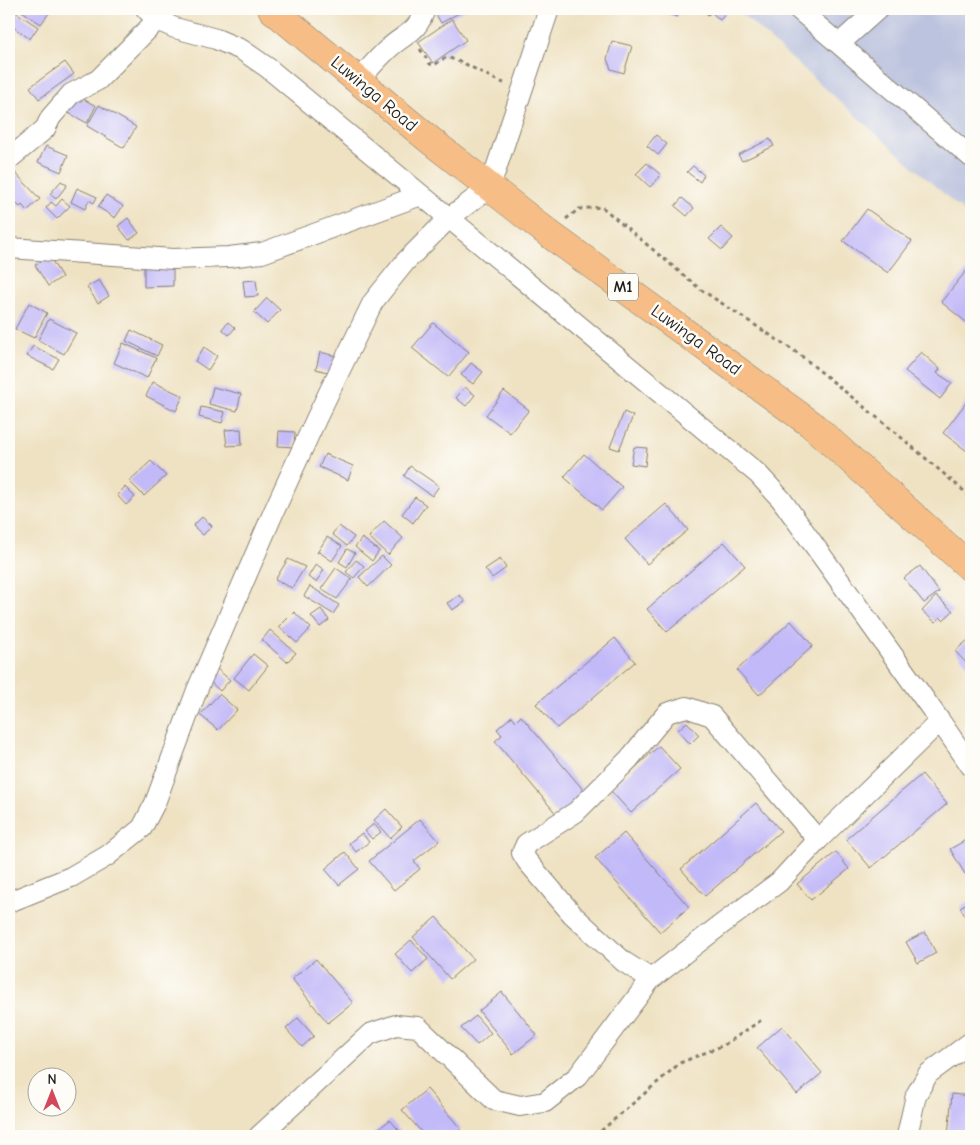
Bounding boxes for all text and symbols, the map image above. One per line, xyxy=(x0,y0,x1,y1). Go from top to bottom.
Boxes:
street label: Luwinga Road xyxy=(326,52,422,136)
road number: M1 xyxy=(608,274,638,300)
street label: Luwinga Road xyxy=(647,300,745,380)
north arrow xyxy=(28,1068,78,1118)
text: N xyxy=(47,1071,57,1088)

